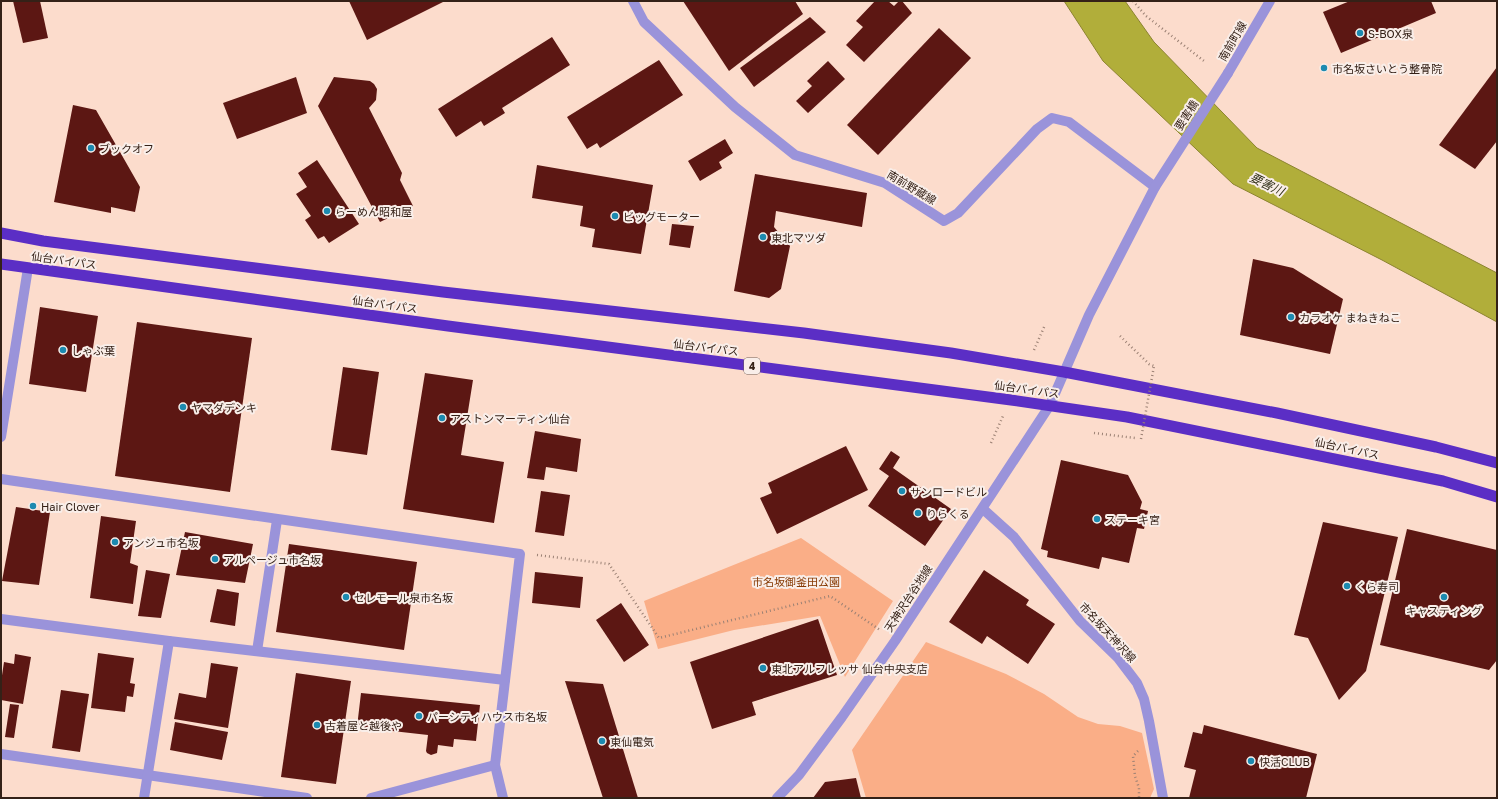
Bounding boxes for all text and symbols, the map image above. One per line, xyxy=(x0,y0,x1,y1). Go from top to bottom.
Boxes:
street label: 南前町線 xyxy=(1215,19,1249,63)
place label: S-BOX泉 xyxy=(1368,27,1414,40)
marker: S-BOX泉 xyxy=(1355,28,1365,38)
place label: 市名坂さいとう整骨院 xyxy=(1332,62,1442,75)
marker: 市名坂さいとう整骨院 xyxy=(1319,63,1329,73)
street label: 要害橋 xyxy=(1172,98,1200,132)
place label: ブックオフ xyxy=(99,142,154,155)
marker: ブックオフ xyxy=(86,143,96,153)
street label: 南前野蔵線 xyxy=(885,167,939,207)
water label: 要害川 xyxy=(1248,169,1288,200)
place label: らーめん昭和屋 xyxy=(335,205,412,218)
marker: らーめん昭和屋 xyxy=(322,206,332,216)
place label: ビッグモーター xyxy=(623,210,700,223)
marker: ビッグモーター xyxy=(610,211,620,221)
place label: 東北マツダ xyxy=(771,231,826,244)
marker: 東北マツダ xyxy=(758,232,768,242)
street label: 仙台バイパス xyxy=(31,249,97,271)
street label: 仙台バイパス xyxy=(352,293,418,315)
place label: カラオケ まねきねこ xyxy=(1299,311,1401,324)
marker: カラオケ まねきねこ xyxy=(1286,312,1296,322)
street label: 仙台バイパス xyxy=(673,337,739,357)
place label: しゃぶ葉 xyxy=(71,344,115,357)
marker: しゃぶ葉 xyxy=(58,345,68,355)
road number: 4 xyxy=(744,358,760,374)
street label: 仙台バイパス xyxy=(994,378,1060,400)
place label: ヤマダデンキ xyxy=(191,401,257,414)
marker: ヤマダデンキ xyxy=(178,402,188,412)
place label: アストンマーティン仙台 xyxy=(450,412,570,425)
marker: アストンマーティン仙台 xyxy=(437,413,447,423)
street label: 仙台バイパス xyxy=(1313,435,1381,461)
place label: サンロードビル xyxy=(910,485,987,498)
marker: サンロードビル xyxy=(897,486,907,496)
place label: Hair Clover xyxy=(41,500,100,513)
marker: Hair Clover xyxy=(28,501,38,511)
place label: りらくる xyxy=(926,507,970,520)
marker: りらくる xyxy=(913,508,923,518)
place label: ステーキ宮 xyxy=(1105,513,1160,526)
marker: ステーキ宮 xyxy=(1092,514,1102,524)
place label: アンジュ市名坂 xyxy=(123,536,199,549)
marker: アンジュ市名坂 xyxy=(110,537,120,547)
place label: アルページュ市名坂 xyxy=(223,553,321,566)
marker: アルページュ市名坂 xyxy=(210,554,220,564)
street label: 天神沢台谷地線 xyxy=(882,562,934,634)
park label: 市名坂御釜田公園 xyxy=(752,575,840,588)
place label: くら寿司 xyxy=(1355,580,1399,593)
marker: くら寿司 xyxy=(1342,581,1352,591)
place label: セレモール泉市名坂 xyxy=(354,591,453,604)
marker: セレモール泉市名坂 xyxy=(341,592,351,602)
marker: キャスティング xyxy=(1439,592,1449,602)
street label: 市名坂天神沢線 xyxy=(1077,599,1139,665)
place label: キャスティング xyxy=(1406,604,1482,617)
place label: 東北アルフレッサ 仙台中央支店 xyxy=(771,662,928,675)
marker: 東北アルフレッサ 仙台中央支店 xyxy=(758,663,768,673)
place label: パーシティハウス市名坂 xyxy=(427,710,547,723)
marker: パーシティハウス市名坂 xyxy=(414,711,424,721)
place label: 古着屋と越後や xyxy=(325,719,402,732)
marker: 古着屋と越後や xyxy=(312,720,322,730)
place label: 東仙電気 xyxy=(610,735,654,748)
marker: 東仙電気 xyxy=(597,736,607,746)
place label: 快活CLUB xyxy=(1259,755,1310,768)
marker: 快活CLUB xyxy=(1246,756,1256,766)

